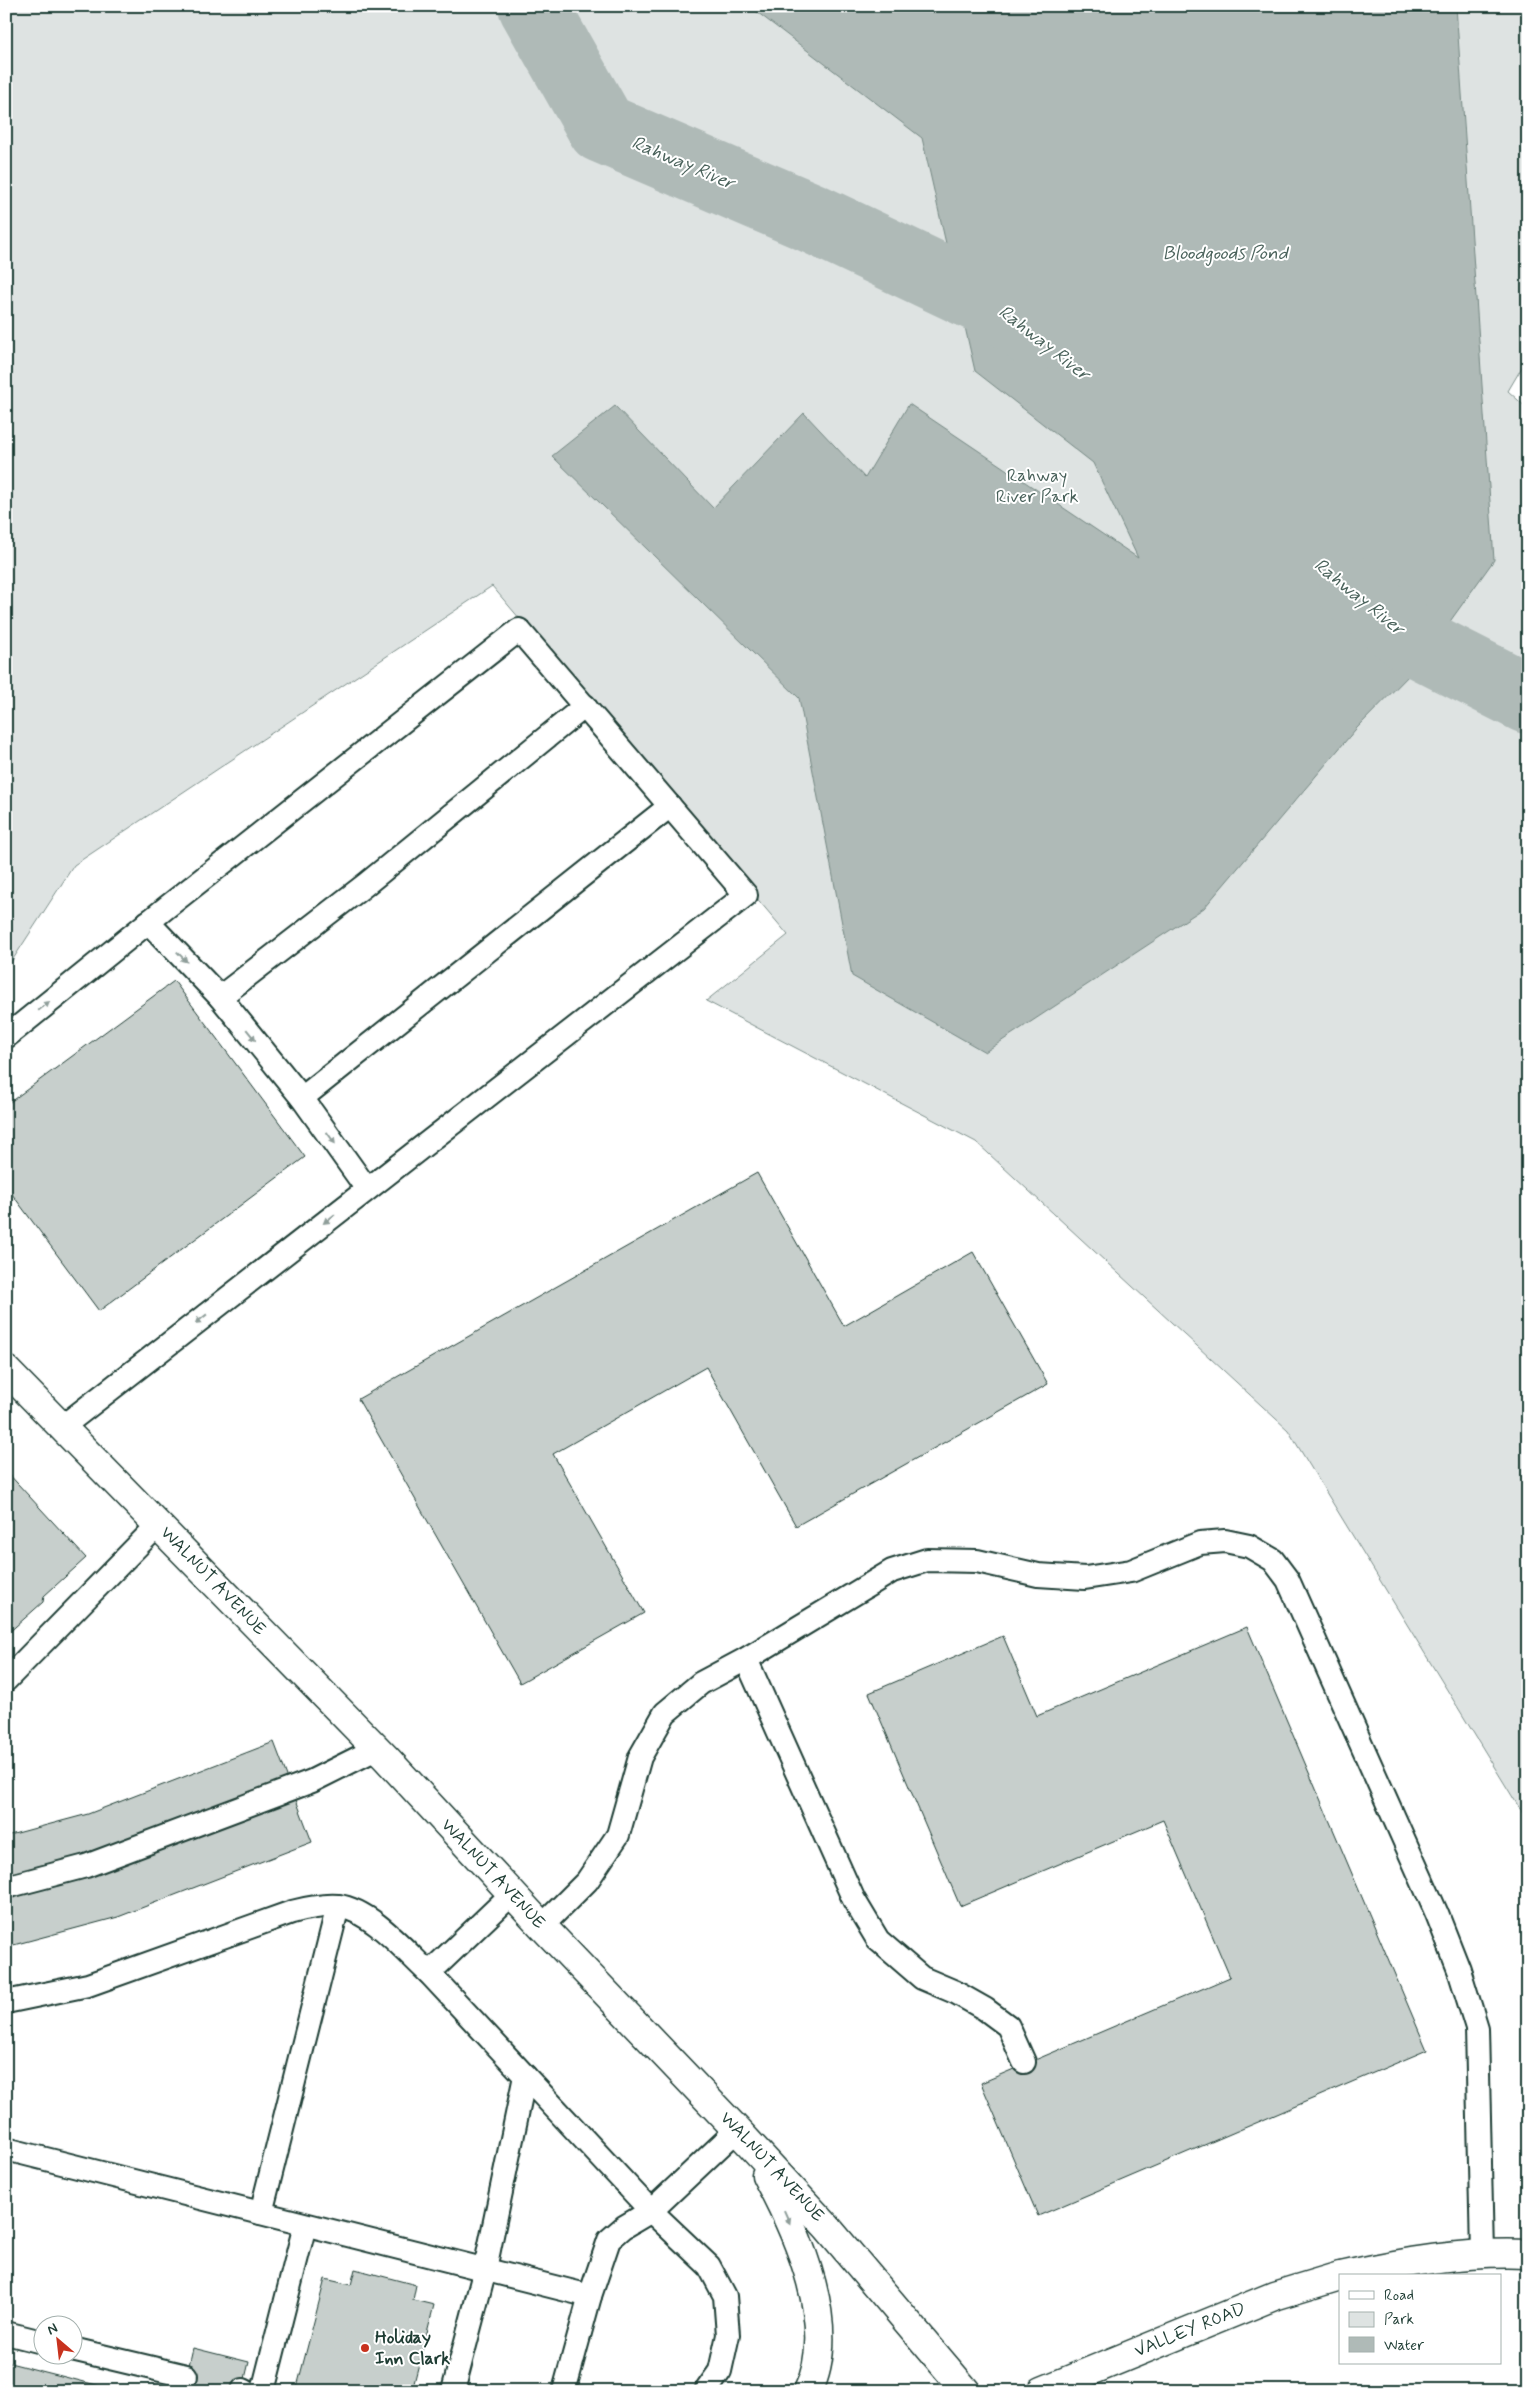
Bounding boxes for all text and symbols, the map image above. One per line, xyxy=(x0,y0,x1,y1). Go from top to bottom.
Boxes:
water label: Rahway River xyxy=(628,130,740,197)
water label: Bloodgoods Pond xyxy=(1162,241,1290,266)
water label: Rahway River xyxy=(993,299,1096,388)
park label: Rahway River Park xyxy=(996,464,1078,509)
water label: Rahway River xyxy=(1309,553,1411,642)
one-way arrow xyxy=(176,951,188,963)
one-way arrow xyxy=(37,1001,50,1012)
one-way arrow xyxy=(245,1028,256,1041)
one-way arrow xyxy=(325,1131,336,1144)
one-way arrow xyxy=(323,1214,336,1225)
one-way arrow xyxy=(194,1314,207,1325)
street label: WALNUT AVENUE xyxy=(155,1521,271,1641)
street label: WALNUT AVENUE xyxy=(435,1814,551,1934)
street label: WALNUT AVENUE xyxy=(714,2107,830,2227)
one-way arrow xyxy=(784,2210,792,2224)
legend xyxy=(1339,2274,1502,2364)
text: Road xyxy=(1384,2286,1414,2306)
street label: VALLEY ROAD xyxy=(1131,2297,1249,2363)
text: Park xyxy=(1384,2310,1414,2330)
north arrow xyxy=(32,2314,82,2364)
text: N xyxy=(44,2319,61,2340)
place label: Holiday Inn Clark xyxy=(375,2326,450,2371)
text: Water xyxy=(1384,2336,1424,2356)
marker: Holiday Inn Clark xyxy=(359,2342,371,2354)

